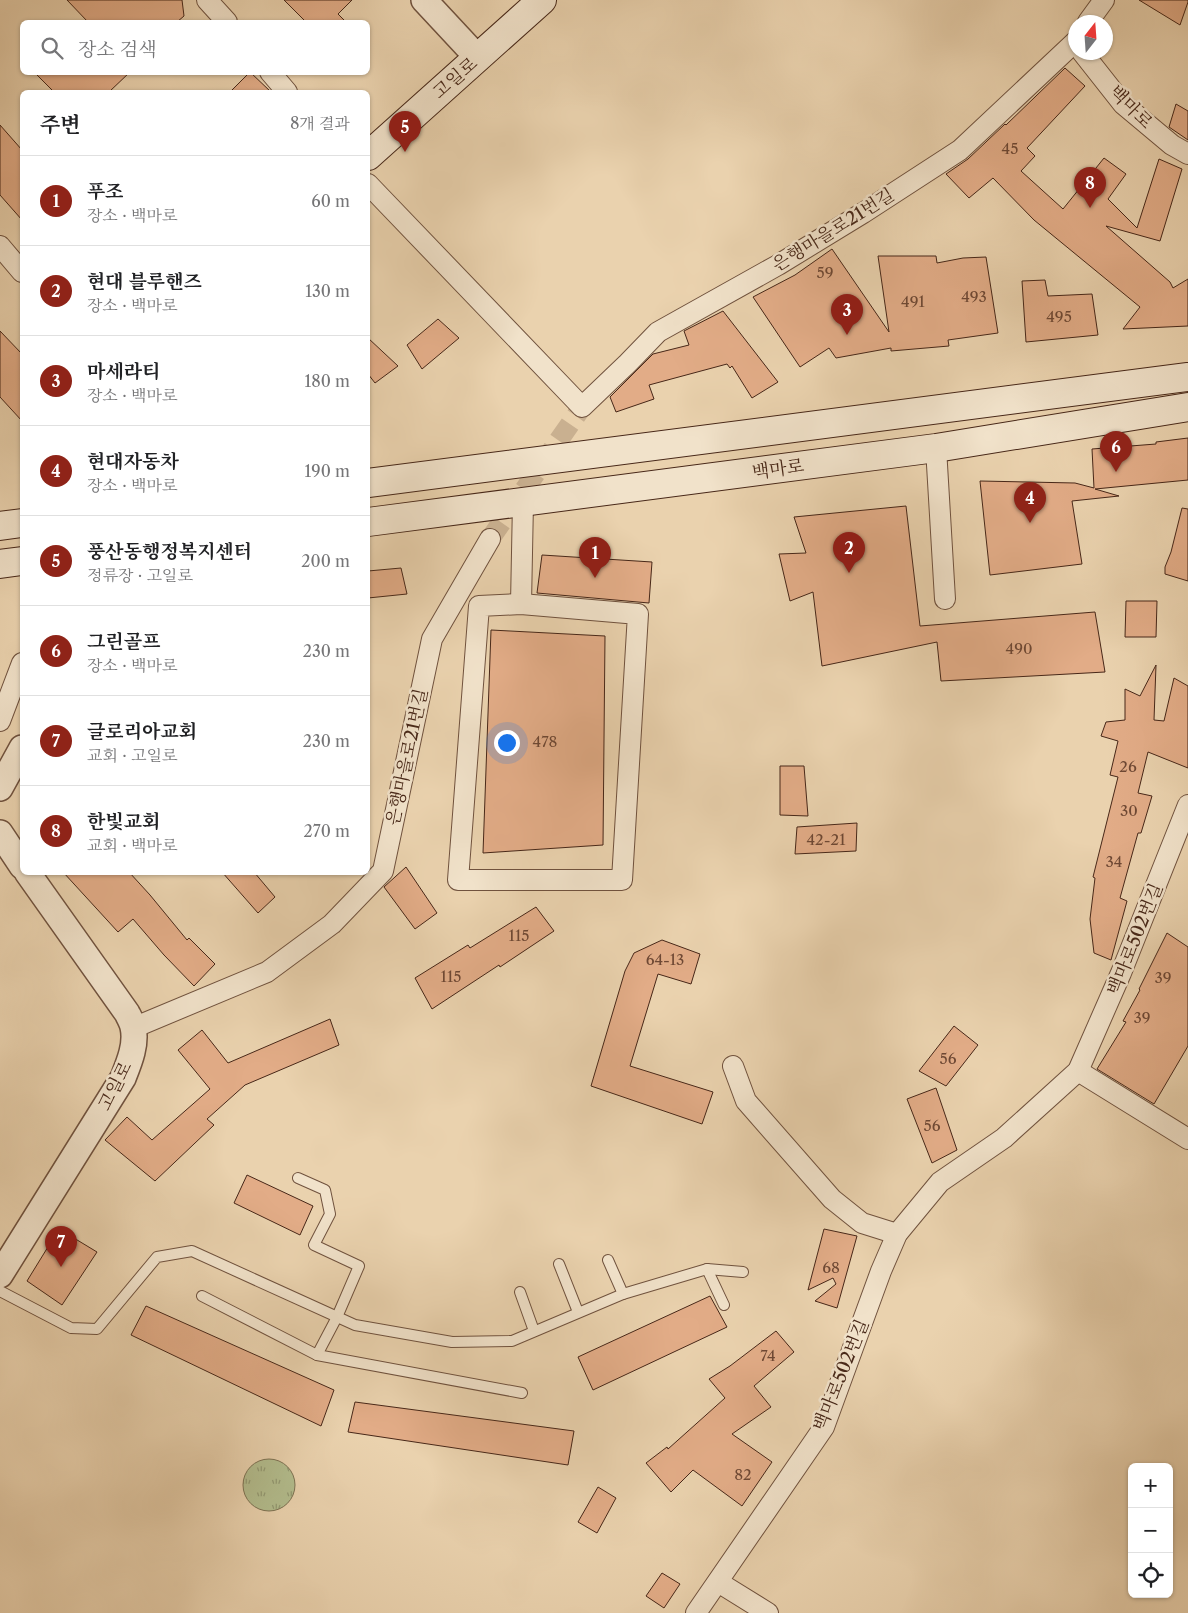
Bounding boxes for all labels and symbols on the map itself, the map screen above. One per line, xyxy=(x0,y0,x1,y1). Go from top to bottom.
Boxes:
north arrow xyxy=(1068,15,1113,60)
street label: 고일로 xyxy=(428,53,482,103)
street label: 백마로 xyxy=(1105,81,1157,133)
pin: 5 xyxy=(389,111,421,152)
house number: 45 xyxy=(1002,139,1018,158)
pin: 8 xyxy=(1074,167,1106,208)
street label: 은행마을로21번길 xyxy=(768,184,898,276)
house number: 59 xyxy=(817,263,833,282)
house number: 493 xyxy=(961,287,987,306)
house number: 491 xyxy=(901,292,926,311)
pin: 3 xyxy=(831,294,863,335)
house number: 495 xyxy=(1046,307,1072,326)
pin: 6 xyxy=(1100,431,1132,472)
street label: 백마로 xyxy=(751,454,805,484)
pin: 4 xyxy=(1014,482,1046,523)
pin: 2 xyxy=(833,532,865,573)
pin: 1 xyxy=(579,537,611,578)
house number: 490 xyxy=(1006,639,1032,658)
street label: 은행마을로21번길 xyxy=(382,686,432,828)
your location xyxy=(494,730,520,756)
house number: 478 xyxy=(533,732,558,751)
house number: 26 xyxy=(1119,757,1137,776)
house number: 30 xyxy=(1120,801,1138,820)
house number: 42-21 xyxy=(806,830,846,849)
house number: 34 xyxy=(1106,852,1122,871)
street label: 백마로502번길 xyxy=(1103,880,1167,998)
house number: 115 xyxy=(509,926,529,945)
house number: 64-13 xyxy=(646,950,684,969)
house number: 115 xyxy=(441,967,461,986)
house number: 39 xyxy=(1154,968,1172,987)
house number: 39 xyxy=(1133,1008,1151,1027)
house number: 56 xyxy=(940,1049,957,1068)
street label: 고일로 xyxy=(93,1058,137,1114)
house number: 56 xyxy=(924,1116,941,1135)
pin: 7 xyxy=(45,1226,77,1267)
house number: 68 xyxy=(822,1258,840,1277)
street label: 백마로502번길 xyxy=(809,1316,873,1434)
house number: 74 xyxy=(760,1346,776,1365)
house number: 82 xyxy=(734,1465,752,1484)

